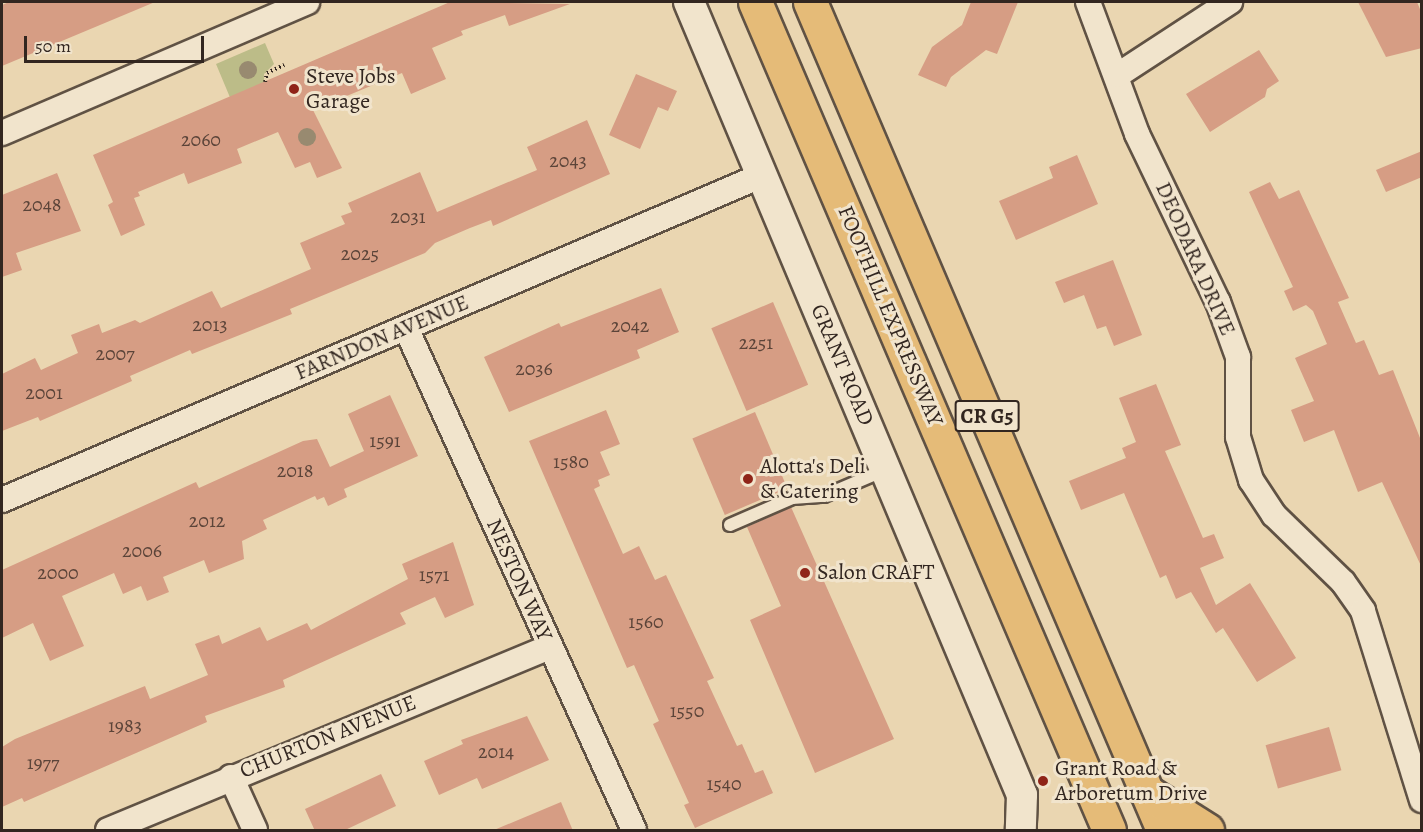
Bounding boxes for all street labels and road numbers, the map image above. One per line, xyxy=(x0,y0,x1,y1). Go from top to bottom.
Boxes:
street label: DEODARA DRIVE xyxy=(1149,178,1241,340)
street label: FOOTHILL EXPRESSWAY xyxy=(832,202,948,430)
street label: FARNDON AVENUE xyxy=(291,290,473,386)
street label: GRANT ROAD xyxy=(805,300,879,430)
road number: CR G5 xyxy=(954,398,1020,434)
street label: NESTON WAY xyxy=(480,515,558,645)
street label: CHURTON AVENUE xyxy=(236,690,420,784)

